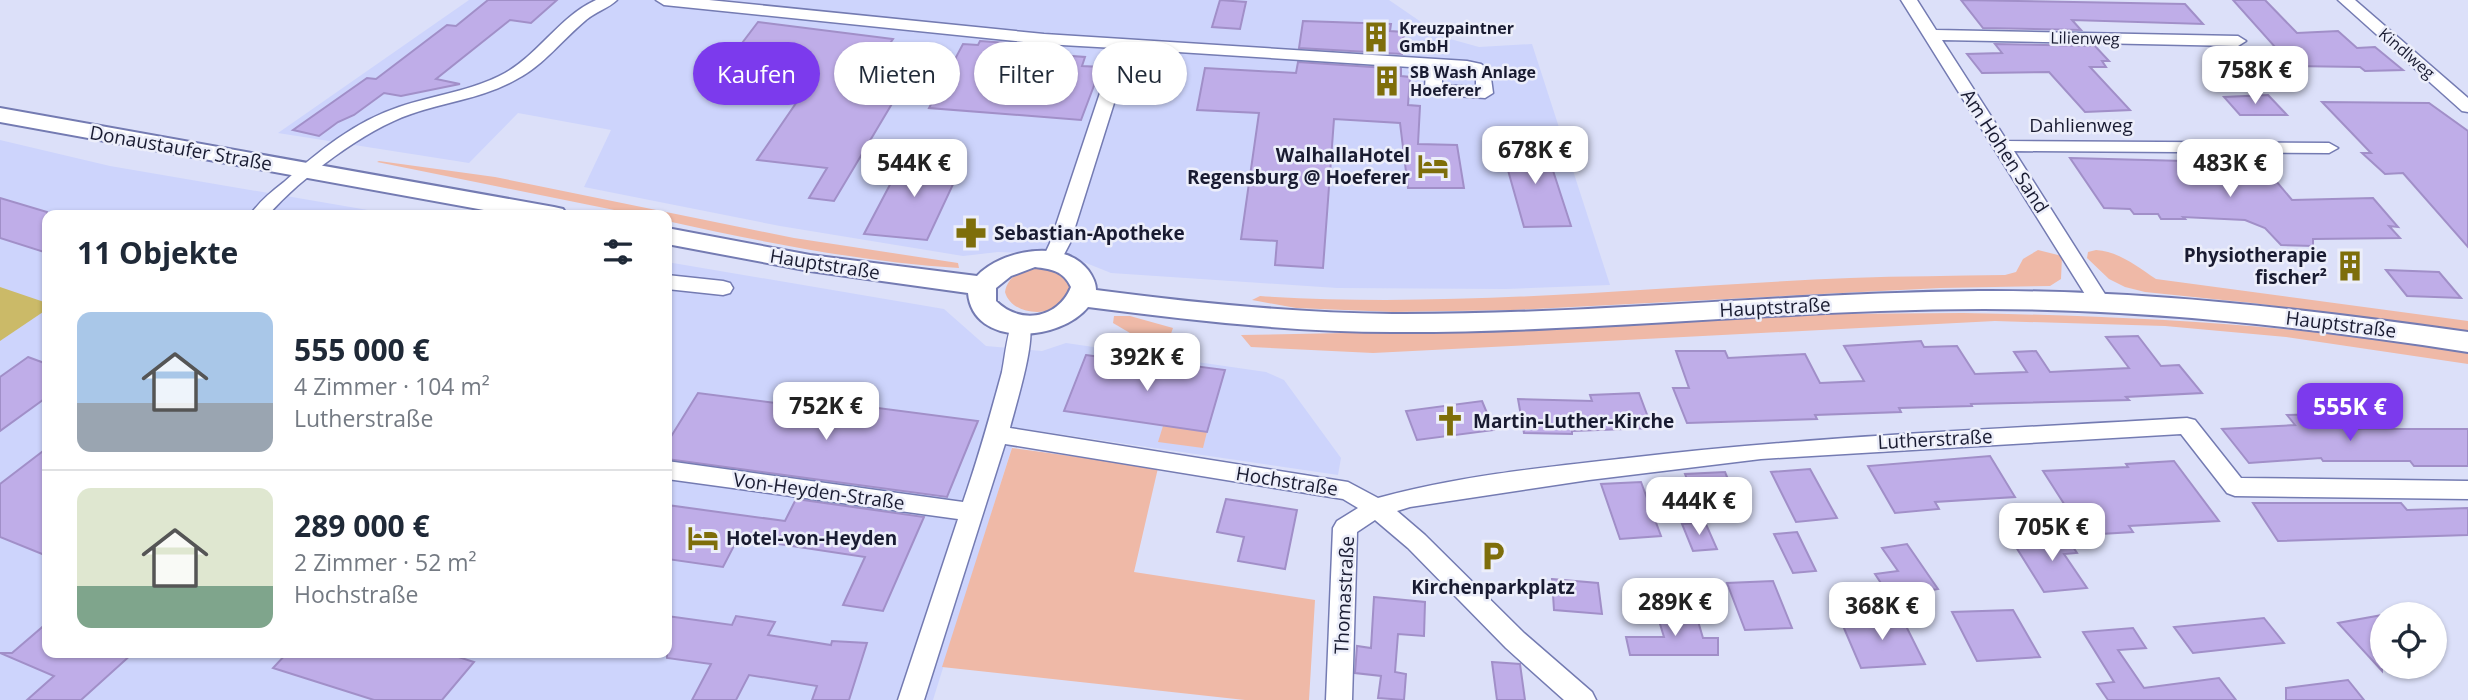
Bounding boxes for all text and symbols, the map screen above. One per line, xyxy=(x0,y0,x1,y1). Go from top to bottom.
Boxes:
place label: Kreuzpaintner GmbH xyxy=(1399,17,1514,57)
building icon: Kreuzpaintner GmbH xyxy=(1359,20,1393,54)
street label: Kindlweg xyxy=(2374,23,2440,84)
street label: Lilienweg xyxy=(2050,26,2120,50)
chip: Kaufen xyxy=(693,42,820,105)
chip: Mieten xyxy=(834,42,960,105)
chip: Filter xyxy=(974,42,1078,105)
chip: Neu xyxy=(1092,42,1187,105)
pin: 758K € xyxy=(2198,46,2312,106)
text: 758K € xyxy=(2218,53,2292,85)
place label: SB Wash Anlage Hoeferer xyxy=(1410,61,1536,101)
building icon: SB Wash Anlage Hoeferer xyxy=(1370,64,1404,98)
street label: Am Hohen Sand xyxy=(1955,84,2055,218)
street label: Dahlienweg xyxy=(2029,112,2133,138)
street label: Donaustaufer Straße xyxy=(88,119,274,177)
pin: 678K € xyxy=(1478,127,1592,186)
text: 678K € xyxy=(1498,133,1572,165)
pin: 544K € xyxy=(857,140,971,199)
pin: 483K € xyxy=(2173,140,2287,199)
place label: WalhallaHotel Regensburg @ Hoeferer xyxy=(1187,142,1410,190)
text: 544K € xyxy=(877,146,951,178)
text: 483K € xyxy=(2193,146,2267,178)
hotel icon: WalhallaHotel Regensburg @ Hoeferer xyxy=(1416,149,1450,183)
pharmacy icon: Sebastian-Apotheke xyxy=(954,216,988,250)
place label: Sebastian-Apotheke xyxy=(994,220,1185,246)
text: 11 Objekte xyxy=(77,232,238,273)
icon: filters xyxy=(599,233,637,271)
street label: Hauptstraße xyxy=(768,242,882,286)
place label: Physiotherapie fischer² xyxy=(2184,242,2327,290)
building icon: Physiotherapie fischer² xyxy=(2333,249,2367,283)
street label: Hauptstraße xyxy=(1719,291,1831,323)
street label: Hauptstraße xyxy=(2284,304,2398,344)
text: 555 000 € xyxy=(294,329,430,370)
pin: 392K € xyxy=(1090,334,1204,393)
icon: home xyxy=(133,340,217,424)
text: 392K € xyxy=(1110,340,1184,372)
text: 4 Zimmer · 104 m² xyxy=(294,370,490,402)
pin: 752K € xyxy=(769,382,883,442)
pin: 555K € xyxy=(2293,384,2407,443)
text: 752K € xyxy=(789,389,863,421)
text: 555K € xyxy=(2313,390,2387,422)
text: Lutherstraße xyxy=(294,402,433,434)
church icon: Martin-Luther-Kirche xyxy=(1433,404,1467,438)
place label: Martin-Luther-Kirche xyxy=(1473,408,1674,434)
street label: Lutherstraße xyxy=(1877,423,1993,455)
street label: Hochstraße xyxy=(1234,460,1340,502)
street label: Von-Heyden-Straße xyxy=(732,466,906,516)
pin: 444K € xyxy=(1642,477,1756,537)
text: 444K € xyxy=(1662,484,1736,516)
pin: 705K € xyxy=(1995,504,2109,563)
text: 289 000 € xyxy=(294,505,430,546)
text: 705K € xyxy=(2015,510,2089,542)
icon: home xyxy=(133,516,217,600)
hotel icon: Hotel-von-Heyden xyxy=(686,521,720,555)
place label: Hotel-von-Heyden xyxy=(726,525,897,551)
street label: Thomastraße xyxy=(1328,535,1360,655)
parking icon: Kirchenparkplatz xyxy=(1476,539,1510,573)
text: 2 Zimmer · 52 m² xyxy=(294,546,477,578)
place label: Kirchenparkplatz xyxy=(1411,574,1575,600)
text: Hochstraße xyxy=(294,578,419,610)
pin: 289K € xyxy=(1618,578,1732,638)
pin: 368K € xyxy=(1825,582,1939,642)
text: 289K € xyxy=(1638,585,1712,617)
text: 368K € xyxy=(1845,589,1919,621)
map controls xyxy=(2370,602,2447,679)
button: locate xyxy=(2370,602,2447,679)

